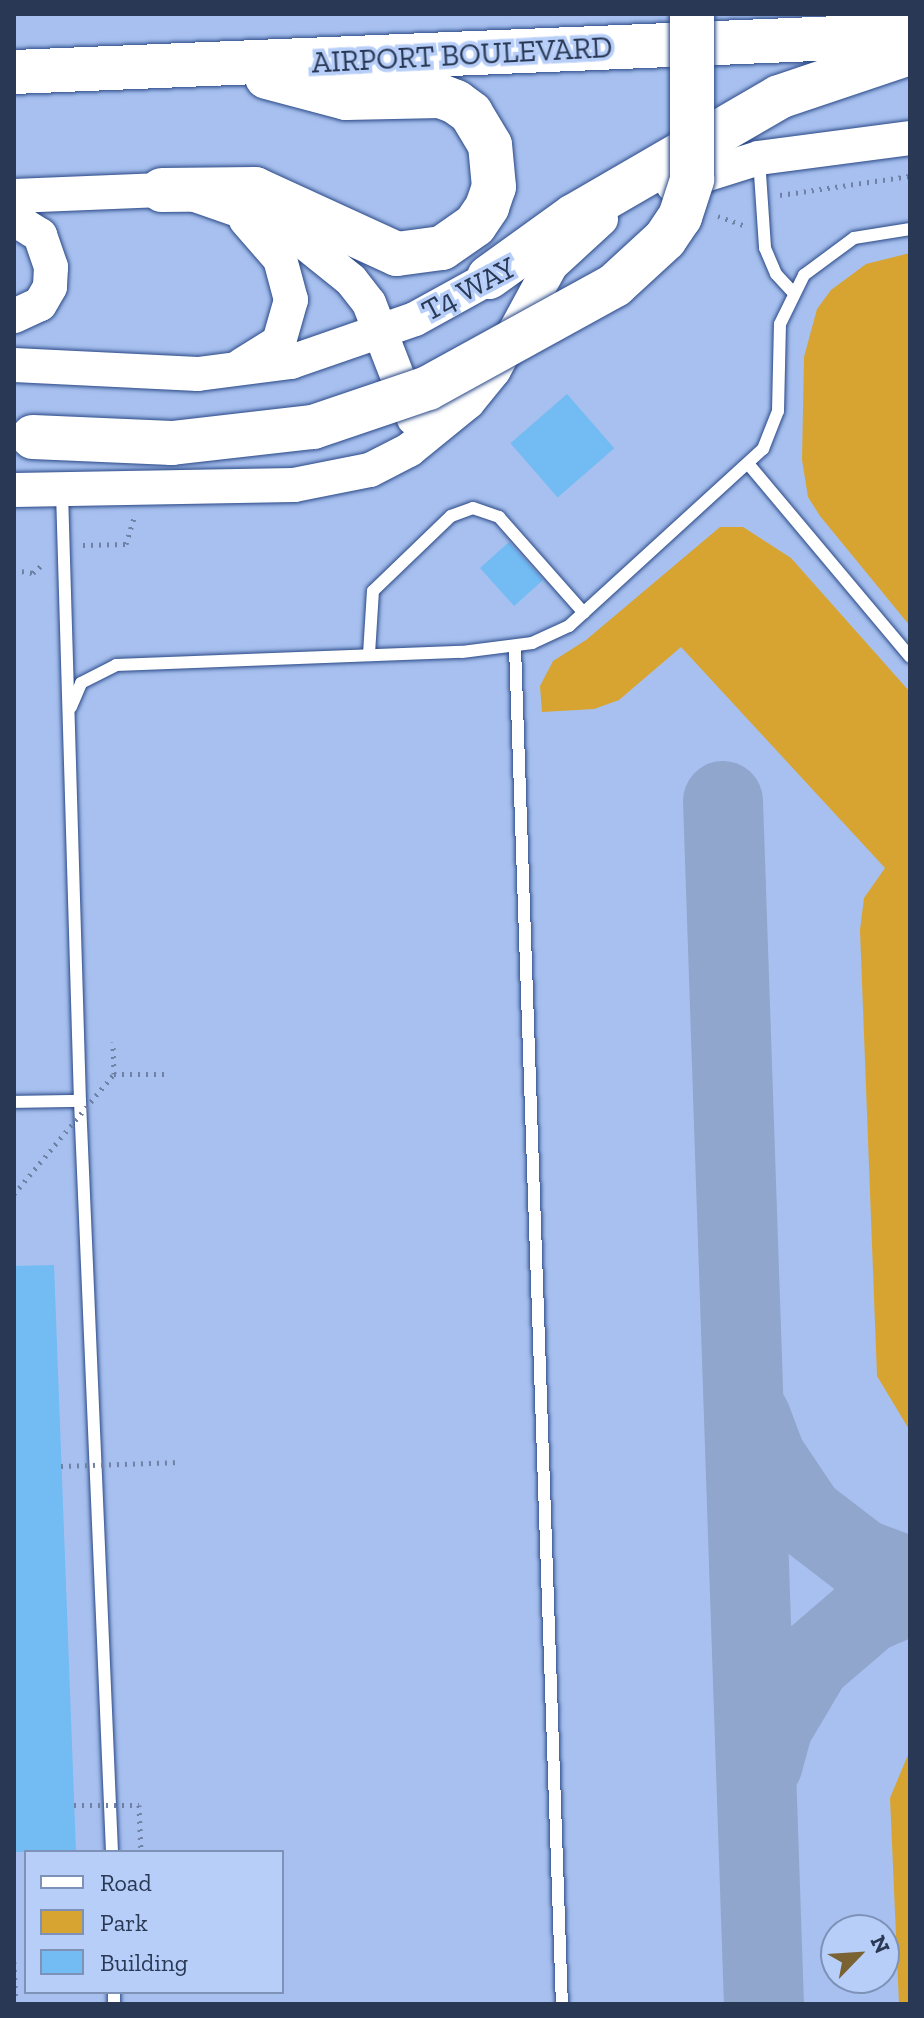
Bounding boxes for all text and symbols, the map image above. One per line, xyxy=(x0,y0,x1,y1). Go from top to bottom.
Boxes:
street label: AIRPORT BOULEVARD xyxy=(310,29,614,81)
street label: T4 WAY xyxy=(415,249,523,329)
legend xyxy=(24,1850,284,1994)
text: Road xyxy=(100,1868,152,1897)
text: Park xyxy=(100,1908,148,1937)
north arrow xyxy=(820,1914,900,1994)
text: N xyxy=(865,1931,896,1958)
text: Building xyxy=(100,1948,188,1977)

